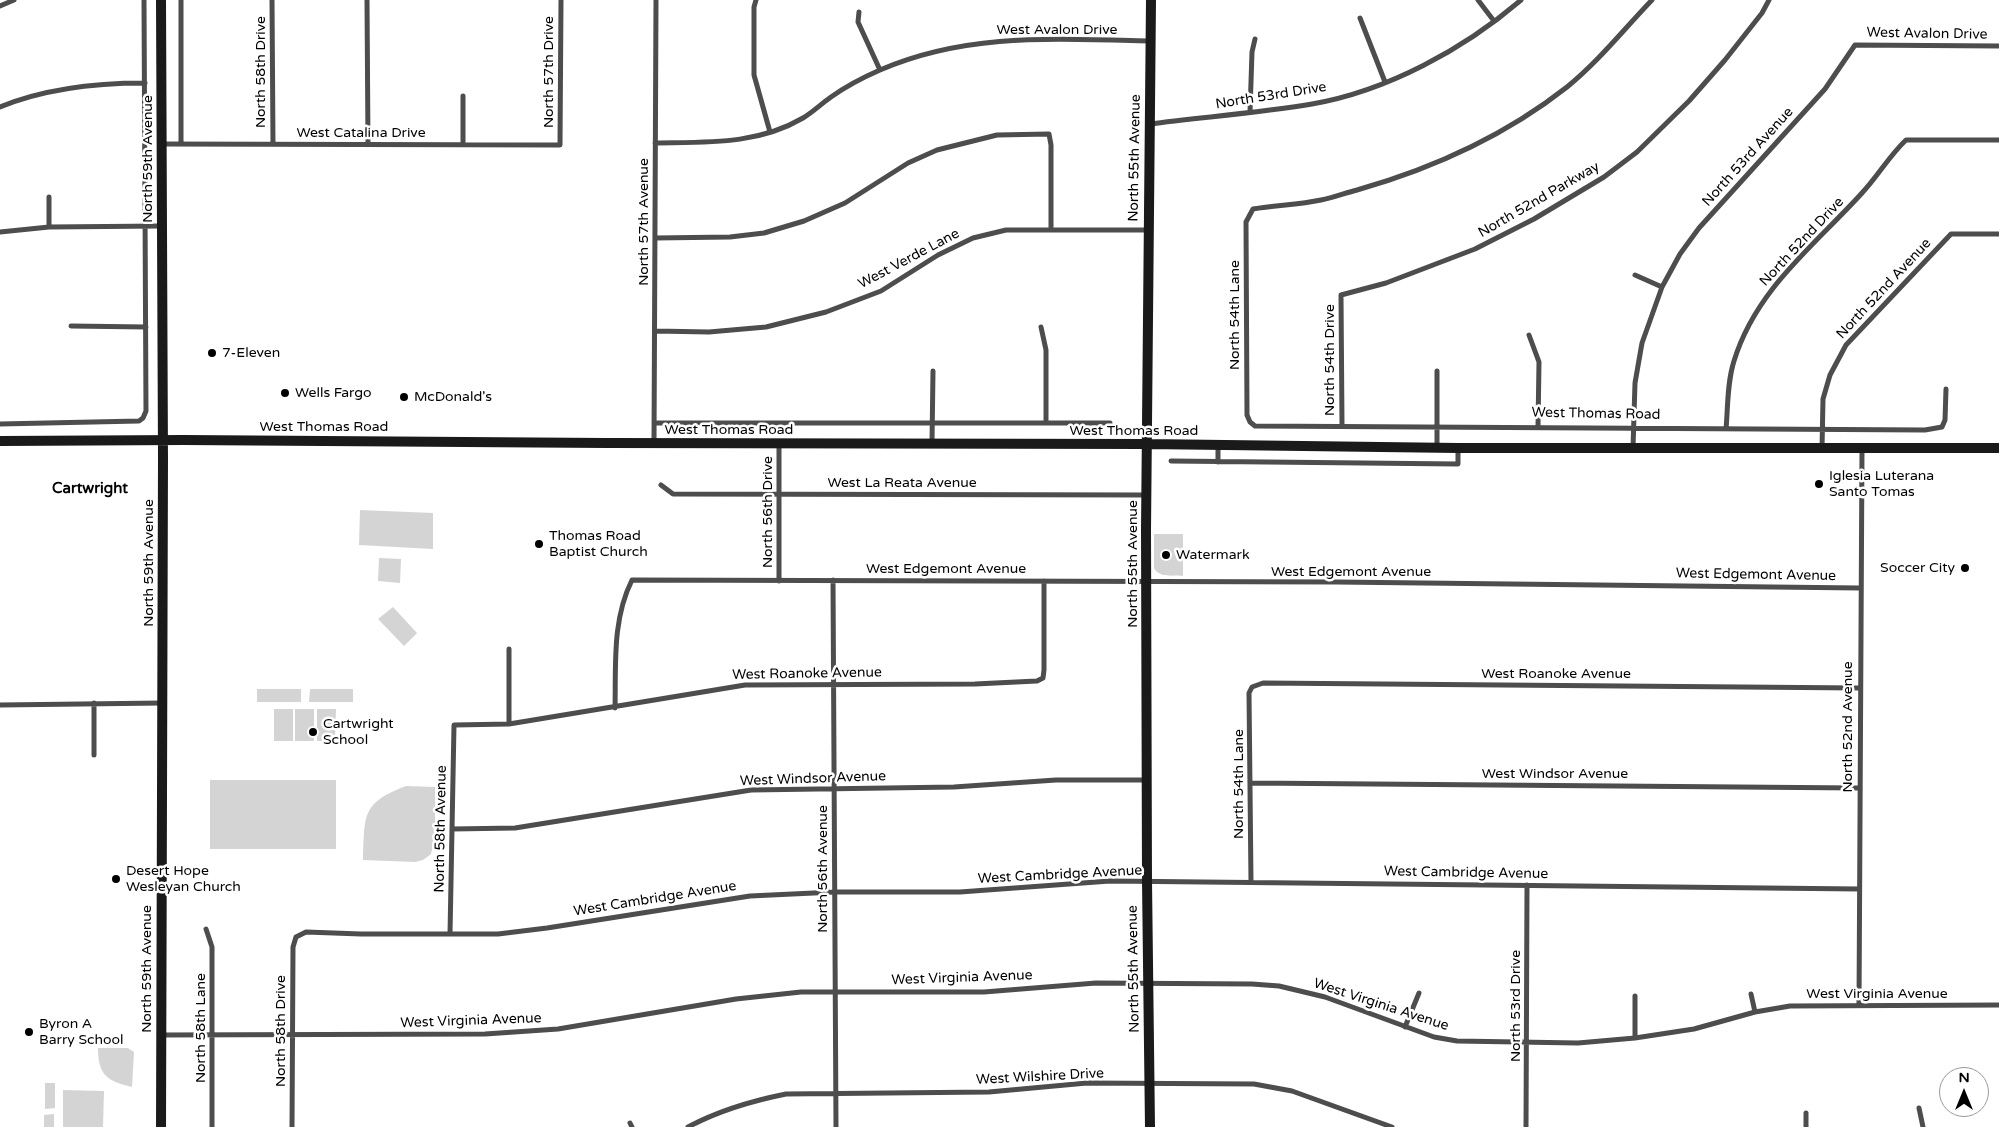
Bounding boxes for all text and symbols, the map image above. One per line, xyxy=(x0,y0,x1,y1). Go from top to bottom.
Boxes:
street label: North 58th Drive xyxy=(253,16,269,128)
street label: North 57th Drive xyxy=(541,16,557,128)
street label: West Avalon Drive xyxy=(997,22,1117,38)
street label: West Avalon Drive xyxy=(1866,25,1988,43)
street label: North 53rd Drive xyxy=(1214,79,1328,113)
street label: North 55th Avenue xyxy=(1125,94,1145,222)
street label: North 59th Avenue xyxy=(140,95,156,223)
street label: North 53rd Avenue xyxy=(1699,104,1797,210)
street label: West Catalina Drive xyxy=(296,125,426,141)
street label: North 57th Avenue xyxy=(636,158,652,286)
street label: North 52nd Parkway xyxy=(1475,158,1603,242)
street label: North 52nd Drive xyxy=(1756,194,1848,290)
street label: West Verde Lane xyxy=(856,225,962,293)
street label: North 52nd Avenue xyxy=(1833,235,1935,343)
street label: North 54th Lane xyxy=(1227,260,1243,370)
street label: North 54th Drive xyxy=(1322,304,1338,416)
place label: 7-Eleven xyxy=(222,345,280,361)
marker: 7-Eleven xyxy=(206,347,218,359)
place label: Wells Fargo xyxy=(295,385,372,401)
marker: Wells Fargo xyxy=(279,387,291,399)
place label: McDonald's xyxy=(414,389,492,405)
marker: McDonald's xyxy=(398,391,410,403)
street label: West Thomas Road xyxy=(1531,404,1661,424)
street label: West Thomas Road xyxy=(260,419,388,435)
street label: West Thomas Road xyxy=(665,422,793,438)
street label: West Thomas Road xyxy=(1070,423,1198,439)
street label: North 56th Drive xyxy=(760,456,776,568)
place label: Iglesia Luterana Santo Tomas xyxy=(1829,468,1934,501)
street label: West La Reata Avenue xyxy=(827,475,977,491)
marker: Iglesia Luterana Santo Tomas xyxy=(1813,478,1825,490)
district label: Cartwright xyxy=(52,480,128,498)
street label: North 59th Avenue xyxy=(141,499,157,627)
street label: North 55th Avenue xyxy=(1125,500,1141,628)
place label: Thomas Road Baptist Church xyxy=(549,528,648,560)
marker: Thomas Road Baptist Church xyxy=(533,538,545,550)
place label: Watermark xyxy=(1176,547,1250,563)
marker: Watermark xyxy=(1160,549,1172,561)
place label: Soccer City xyxy=(1880,560,1955,576)
street label: West Edgemont Avenue xyxy=(866,561,1026,577)
marker: Soccer City xyxy=(1959,562,1971,574)
street label: West Edgemont Avenue xyxy=(1271,564,1431,580)
street label: West Edgemont Avenue xyxy=(1676,565,1836,585)
street label: North 52nd Avenue xyxy=(1840,661,1856,793)
street label: West Roanoke Avenue xyxy=(732,664,882,684)
street label: West Roanoke Avenue xyxy=(1481,666,1631,682)
place label: Cartwright School xyxy=(323,716,394,749)
marker: Cartwright School xyxy=(307,726,319,738)
street label: North 54th Lane xyxy=(1231,729,1247,839)
street label: North 58th Avenue xyxy=(431,765,451,893)
street label: West Windsor Avenue xyxy=(1482,766,1628,782)
street label: West Windsor Avenue xyxy=(740,768,886,790)
street label: North 56th Avenue xyxy=(815,805,831,933)
street label: West Cambridge Avenue xyxy=(977,862,1143,888)
place label: Desert Hope Wesleyan Church xyxy=(126,863,241,896)
street label: West Cambridge Avenue xyxy=(1384,863,1548,883)
marker: Desert Hope Wesleyan Church xyxy=(110,873,122,885)
street label: West Cambridge Avenue xyxy=(572,878,738,920)
street label: North 59th Avenue xyxy=(139,905,155,1033)
street label: North 55th Avenue xyxy=(1124,905,1144,1033)
street label: North 53rd Drive xyxy=(1508,950,1524,1062)
street label: West Virginia Avenue xyxy=(891,967,1033,989)
street label: North 58th Lane xyxy=(193,973,209,1083)
street label: North 58th Drive xyxy=(273,975,289,1087)
street label: West Virginia Avenue xyxy=(1311,975,1451,1035)
street label: West Virginia Avenue xyxy=(1806,986,1948,1002)
street label: West Virginia Avenue xyxy=(400,1010,542,1032)
place label: Byron A Barry School xyxy=(39,1016,124,1048)
marker: Byron A Barry School xyxy=(23,1026,35,1038)
street label: West Wilshire Drive xyxy=(976,1065,1104,1089)
north arrow xyxy=(1939,1067,1989,1117)
text: N xyxy=(1958,1069,1970,1086)

